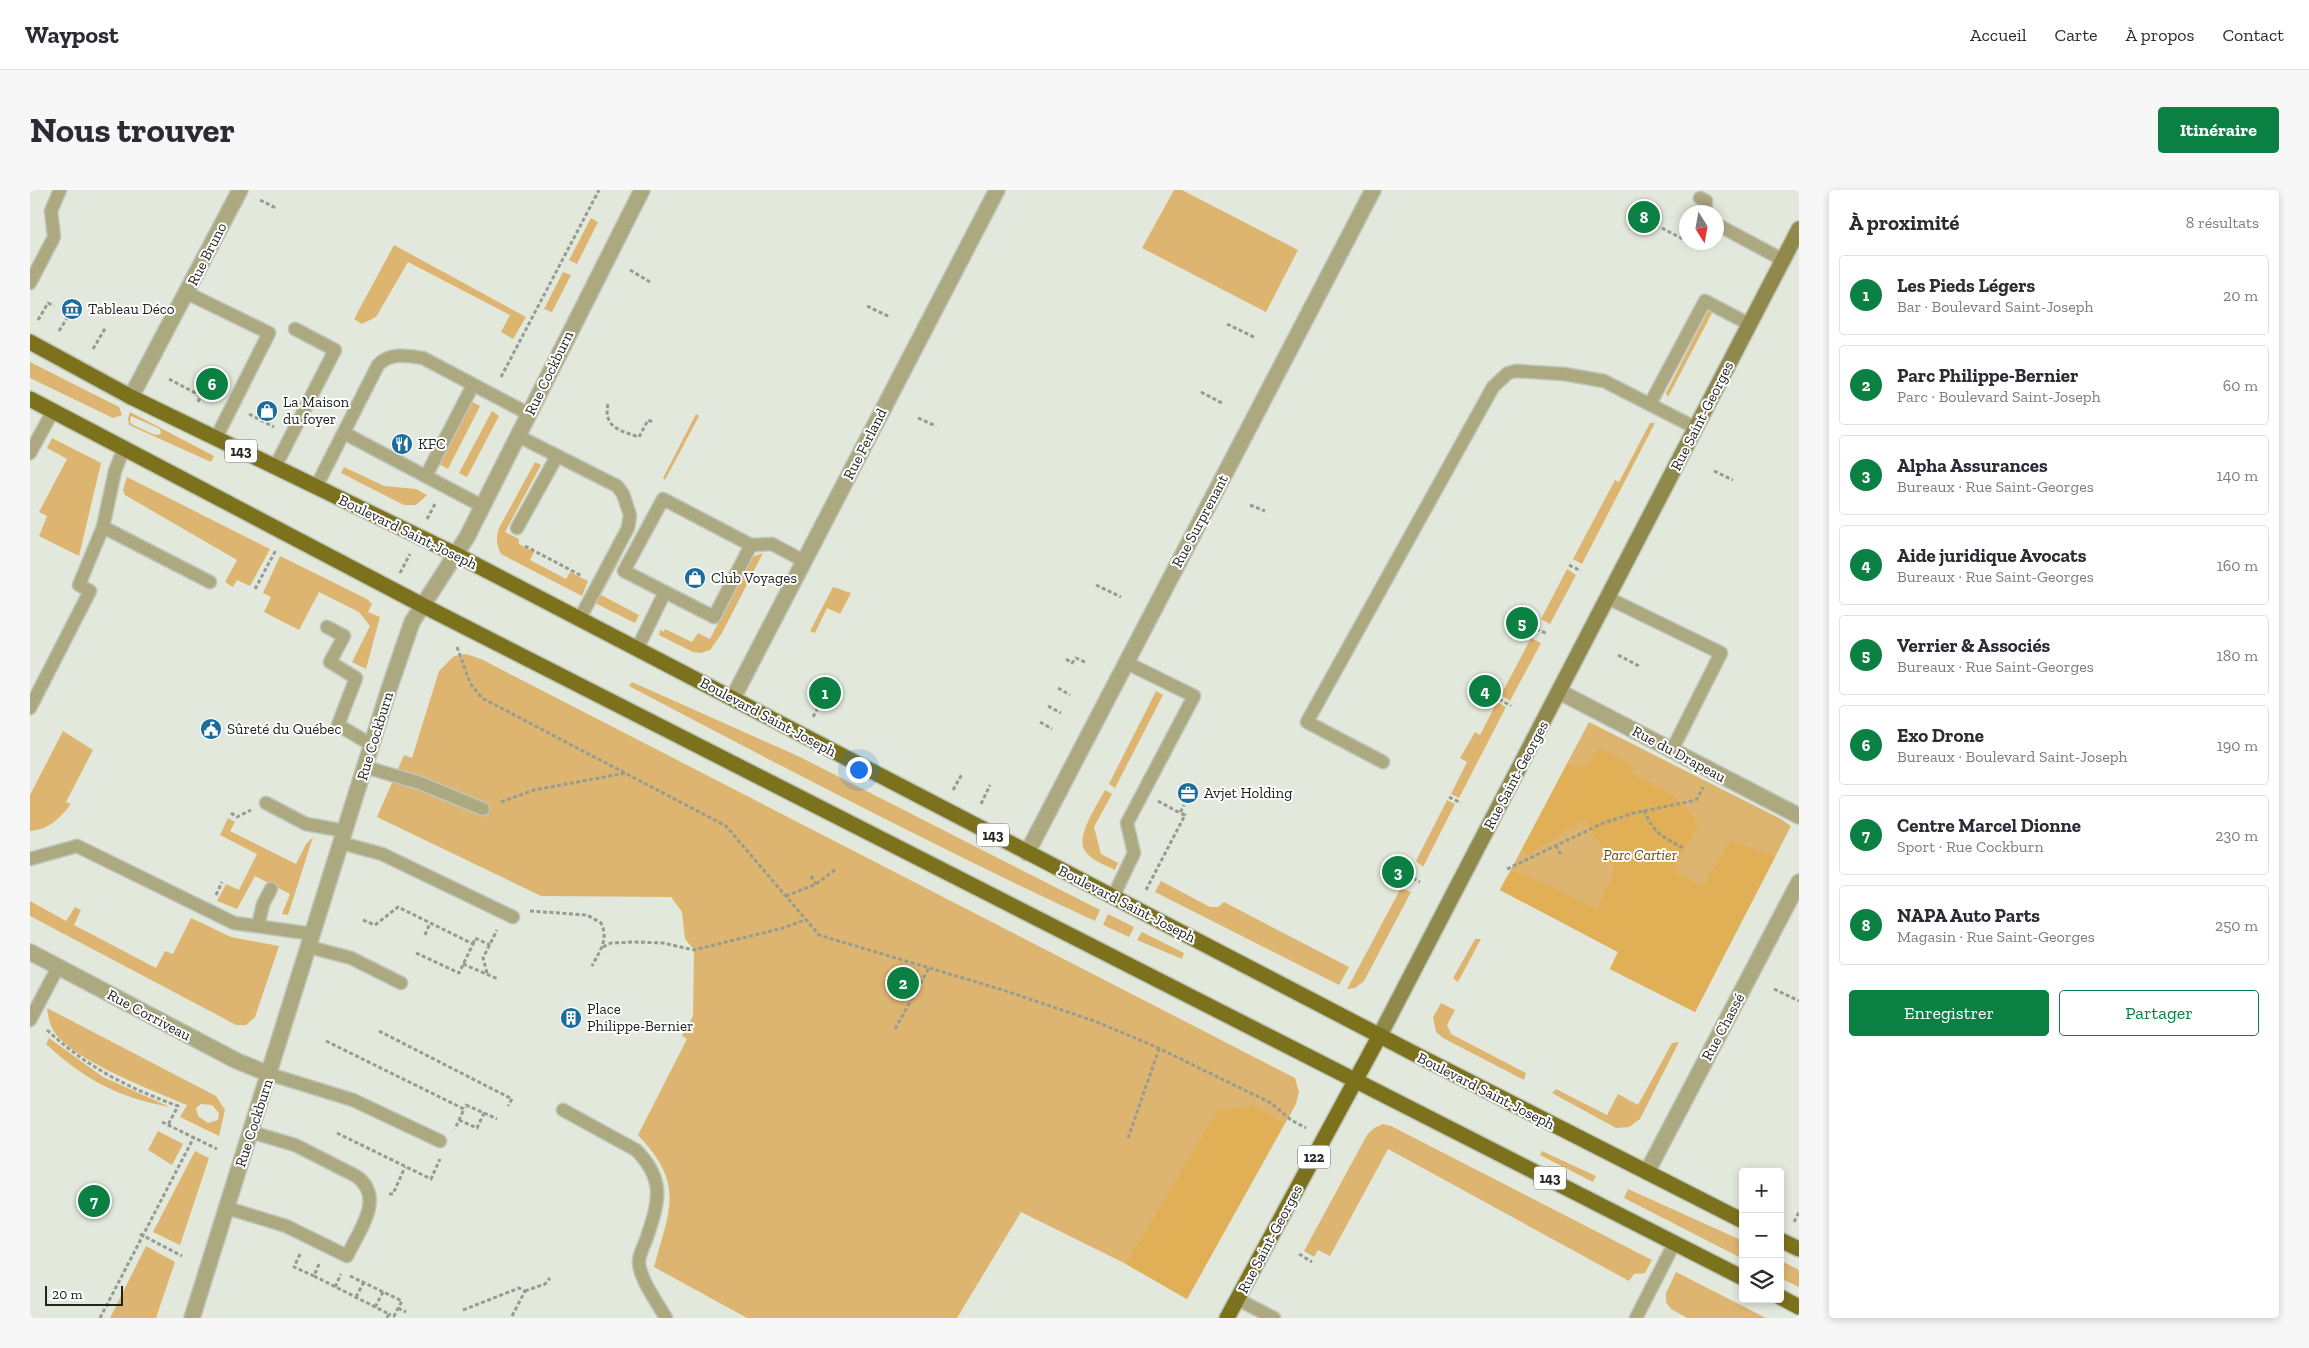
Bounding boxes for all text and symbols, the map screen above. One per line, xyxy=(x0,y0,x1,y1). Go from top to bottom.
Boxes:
text: Waypost xyxy=(25,20,119,49)
text: Accueil xyxy=(1970,24,2027,46)
text: Carte xyxy=(2055,24,2098,46)
text: À propos xyxy=(2126,24,2194,46)
text: Contact xyxy=(2222,24,2284,46)
button: Itinéraire xyxy=(2158,107,2279,153)
text: Nous trouver xyxy=(30,109,235,151)
pin: 8 xyxy=(1628,198,1660,236)
north arrow xyxy=(1679,205,1724,250)
text: À proximité xyxy=(1849,210,1959,235)
text: 8 résultats xyxy=(2186,213,2259,232)
street label: Rue Bruno xyxy=(183,219,231,288)
text: Les Pieds Légers xyxy=(1897,274,2035,297)
text: 1 xyxy=(1863,286,1869,305)
text: 20 m xyxy=(2223,286,2258,305)
museum icon: Tableau Déco xyxy=(60,297,84,321)
text: Bar · Boulevard Saint-Joseph xyxy=(1897,297,2094,316)
place label: Tableau Déco xyxy=(88,300,175,318)
street label: Rue Cockburn xyxy=(521,328,577,418)
street label: Rue Saint-Georges xyxy=(1667,358,1737,474)
text: Parc Philippe-Bernier xyxy=(1897,364,2078,387)
pin: 6 xyxy=(196,365,228,403)
text: 2 xyxy=(1862,376,1870,395)
text: 60 m xyxy=(2223,376,2258,395)
text: Parc · Boulevard Saint-Joseph xyxy=(1897,387,2101,406)
place label: La Maison du foyer xyxy=(283,393,350,428)
shop icon: La Maison du foyer xyxy=(255,399,279,423)
street label: Rue Ferland xyxy=(839,405,891,483)
restaurant icon: KFC xyxy=(390,432,414,456)
place label: KFC xyxy=(418,435,446,453)
road number: 143 xyxy=(225,440,257,462)
text: Alpha Assurances xyxy=(1897,454,2048,477)
text: 3 xyxy=(1862,466,1870,485)
text: 140 m xyxy=(2217,466,2258,485)
street label: Rue Surprenant xyxy=(1168,471,1232,570)
text: Bureaux · Rue Saint-Georges xyxy=(1897,477,2094,496)
street label: Boulevard Saint-Joseph xyxy=(336,491,481,574)
text: Aide juridique Avocats xyxy=(1897,544,2086,567)
text: 4 xyxy=(1861,556,1871,575)
text: 160 m xyxy=(2217,556,2258,575)
shop icon: Club Voyages xyxy=(683,566,707,590)
text: Bureaux · Rue Saint-Georges xyxy=(1897,567,2094,586)
place label: Club Voyages xyxy=(711,569,797,587)
pin: 5 xyxy=(1506,604,1538,642)
text: Verrier & Associés xyxy=(1897,634,2050,657)
text: 5 xyxy=(1862,646,1870,665)
text: 180 m xyxy=(2217,646,2258,665)
text: Bureaux · Rue Saint-Georges xyxy=(1897,657,2094,676)
pin: 4 xyxy=(1469,672,1501,710)
street label: Boulevard Saint-Joseph xyxy=(697,673,840,761)
pin: 1 xyxy=(809,674,841,712)
street label: Rue Cockburn xyxy=(353,689,397,782)
public building icon: Sûreté du Québec xyxy=(199,717,223,741)
street label: Rue Saint-Georges xyxy=(1480,718,1552,832)
place label: Sûreté du Québec xyxy=(227,720,341,738)
street label: Rue du Drapeau xyxy=(1629,722,1729,786)
text: Exo Drone xyxy=(1897,724,1984,747)
text: 6 xyxy=(1862,736,1870,755)
text: 190 m xyxy=(2217,736,2258,755)
text: Bureaux · Boulevard Saint-Joseph xyxy=(1897,747,2127,766)
your location xyxy=(846,757,872,783)
office icon: Avjet Holding xyxy=(1176,781,1200,805)
place label: Avjet Holding xyxy=(1204,784,1292,802)
text: Centre Marcel Dionne xyxy=(1897,814,2081,837)
road number: 143 xyxy=(977,824,1009,846)
text: 7 xyxy=(1862,826,1870,845)
text: 230 m xyxy=(2215,826,2258,845)
text: Sport · Rue Cockburn xyxy=(1897,837,2044,856)
park label: Parc Cartier xyxy=(1603,846,1678,864)
pin: 3 xyxy=(1382,853,1414,891)
street label: Boulevard Saint-Joseph xyxy=(1055,862,1199,947)
text: NAPA Auto Parts xyxy=(1897,904,2040,927)
text: 8 xyxy=(1862,916,1870,935)
text: 250 m xyxy=(2215,916,2258,935)
text: Magasin · Rue Saint-Georges xyxy=(1897,927,2095,946)
pin: 2 xyxy=(887,964,919,1002)
street label: Rue Corriveau xyxy=(104,985,194,1045)
street label: Rue Chassé xyxy=(1698,990,1748,1064)
button: Enregistrer xyxy=(1849,990,2049,1036)
button: Partager xyxy=(2059,990,2259,1036)
place label: Place Philippe-Bernier xyxy=(587,1000,693,1035)
building icon: Place Philippe-Bernier xyxy=(559,1006,583,1030)
street label: Boulevard Saint-Joseph xyxy=(1414,1049,1558,1134)
street label: Rue Cockburn xyxy=(231,1076,277,1169)
road number: 122 xyxy=(1298,1146,1330,1169)
road number: 143 xyxy=(1534,1166,1566,1190)
map controls xyxy=(1739,1168,1784,1303)
button: + xyxy=(1739,1168,1784,1213)
pin: 7 xyxy=(78,1182,110,1220)
street label: Rue Saint-Georges xyxy=(1234,1182,1306,1296)
button: − xyxy=(1739,1213,1784,1258)
button: layers xyxy=(1739,1258,1784,1303)
scale bar xyxy=(45,1283,122,1306)
text: 20 m xyxy=(52,1286,83,1303)

